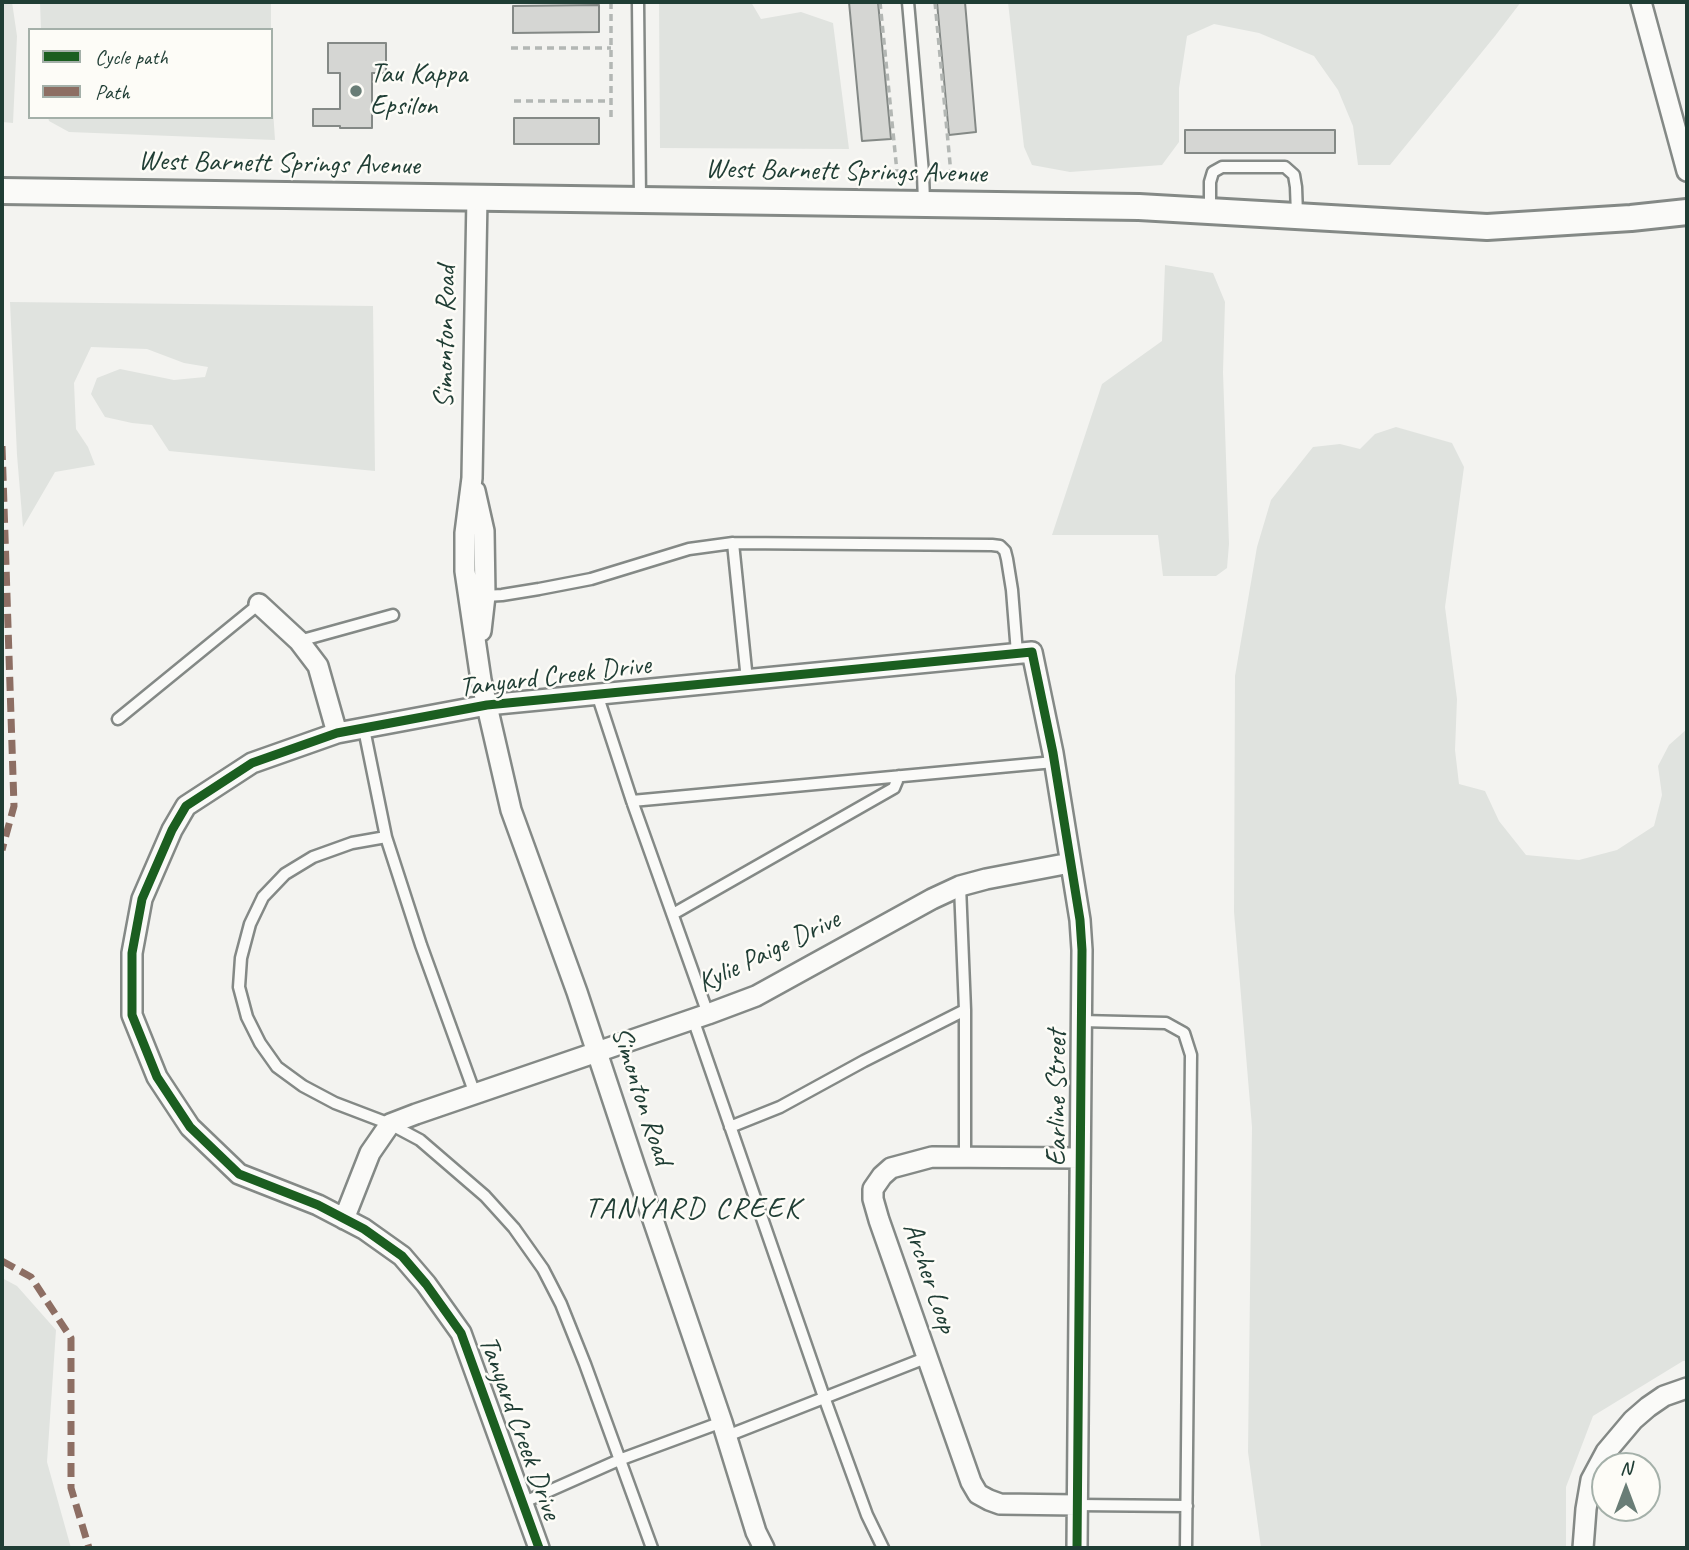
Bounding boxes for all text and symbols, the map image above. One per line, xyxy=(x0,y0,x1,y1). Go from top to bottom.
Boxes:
legend xyxy=(28,28,273,119)
text: Cycle path xyxy=(95,44,168,70)
place label: Tau Kappa Epsilon xyxy=(370,58,467,124)
text: Path xyxy=(95,79,130,105)
marker: Tau Kappa Epsilon xyxy=(348,83,364,99)
street label: West Barnett Springs Avenue xyxy=(138,145,420,183)
street label: West Barnett Springs Avenue xyxy=(705,153,987,191)
street label: Simonton Road xyxy=(428,265,464,409)
street label: Tanyard Creek Drive xyxy=(457,649,653,705)
street label: Kylie Paige Drive xyxy=(692,903,846,1001)
street label: Simonton Road xyxy=(603,1023,679,1169)
street label: Earline Street xyxy=(1041,1030,1075,1166)
district label: TANYARD CREEK xyxy=(587,1191,799,1227)
street label: Archer Loop xyxy=(894,1218,964,1338)
street label: Tanyard Creek Drive xyxy=(470,1332,568,1524)
north arrow xyxy=(1591,1452,1661,1522)
text: N xyxy=(1620,1456,1632,1480)

